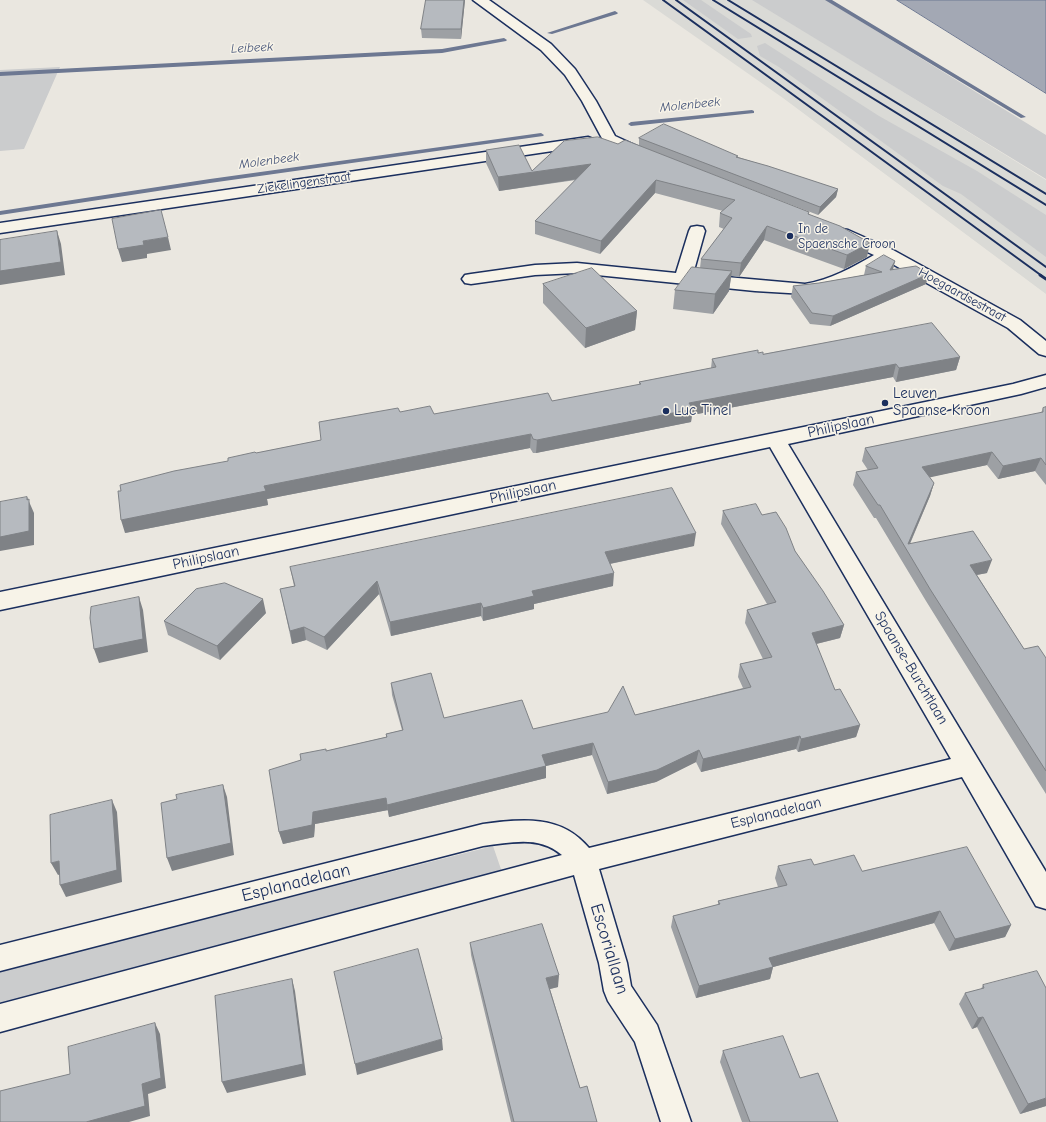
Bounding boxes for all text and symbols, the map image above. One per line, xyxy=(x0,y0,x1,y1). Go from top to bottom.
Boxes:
water label: Leibeek xyxy=(230,39,274,57)
water label: Molenbeek xyxy=(659,94,721,116)
water label: Molenbeek xyxy=(238,149,300,173)
street label: Ziekelingenstraat xyxy=(256,169,352,197)
place label: In de Spaensche Croon xyxy=(798,221,896,252)
marker: In de Spaensche Croon xyxy=(785,231,795,241)
street label: Hoegaardsestraat xyxy=(915,264,1009,326)
place label: Leuven Spaanse Kroon xyxy=(893,385,990,420)
marker: Leuven Spaanse Kroon xyxy=(880,398,890,408)
place label: Luc Tinel xyxy=(674,402,732,420)
marker: Luc Tinel xyxy=(661,406,671,416)
street label: Philipslaan xyxy=(806,410,876,442)
street label: Philipslaan xyxy=(488,476,558,508)
street label: Philipslaan xyxy=(171,542,241,574)
street label: Spaanse-Burchtlaan xyxy=(870,608,952,728)
street label: Esplanadelaan xyxy=(729,793,823,833)
street label: Esplanadelaan xyxy=(239,859,353,907)
street label: Escoriallaan xyxy=(585,901,633,997)

